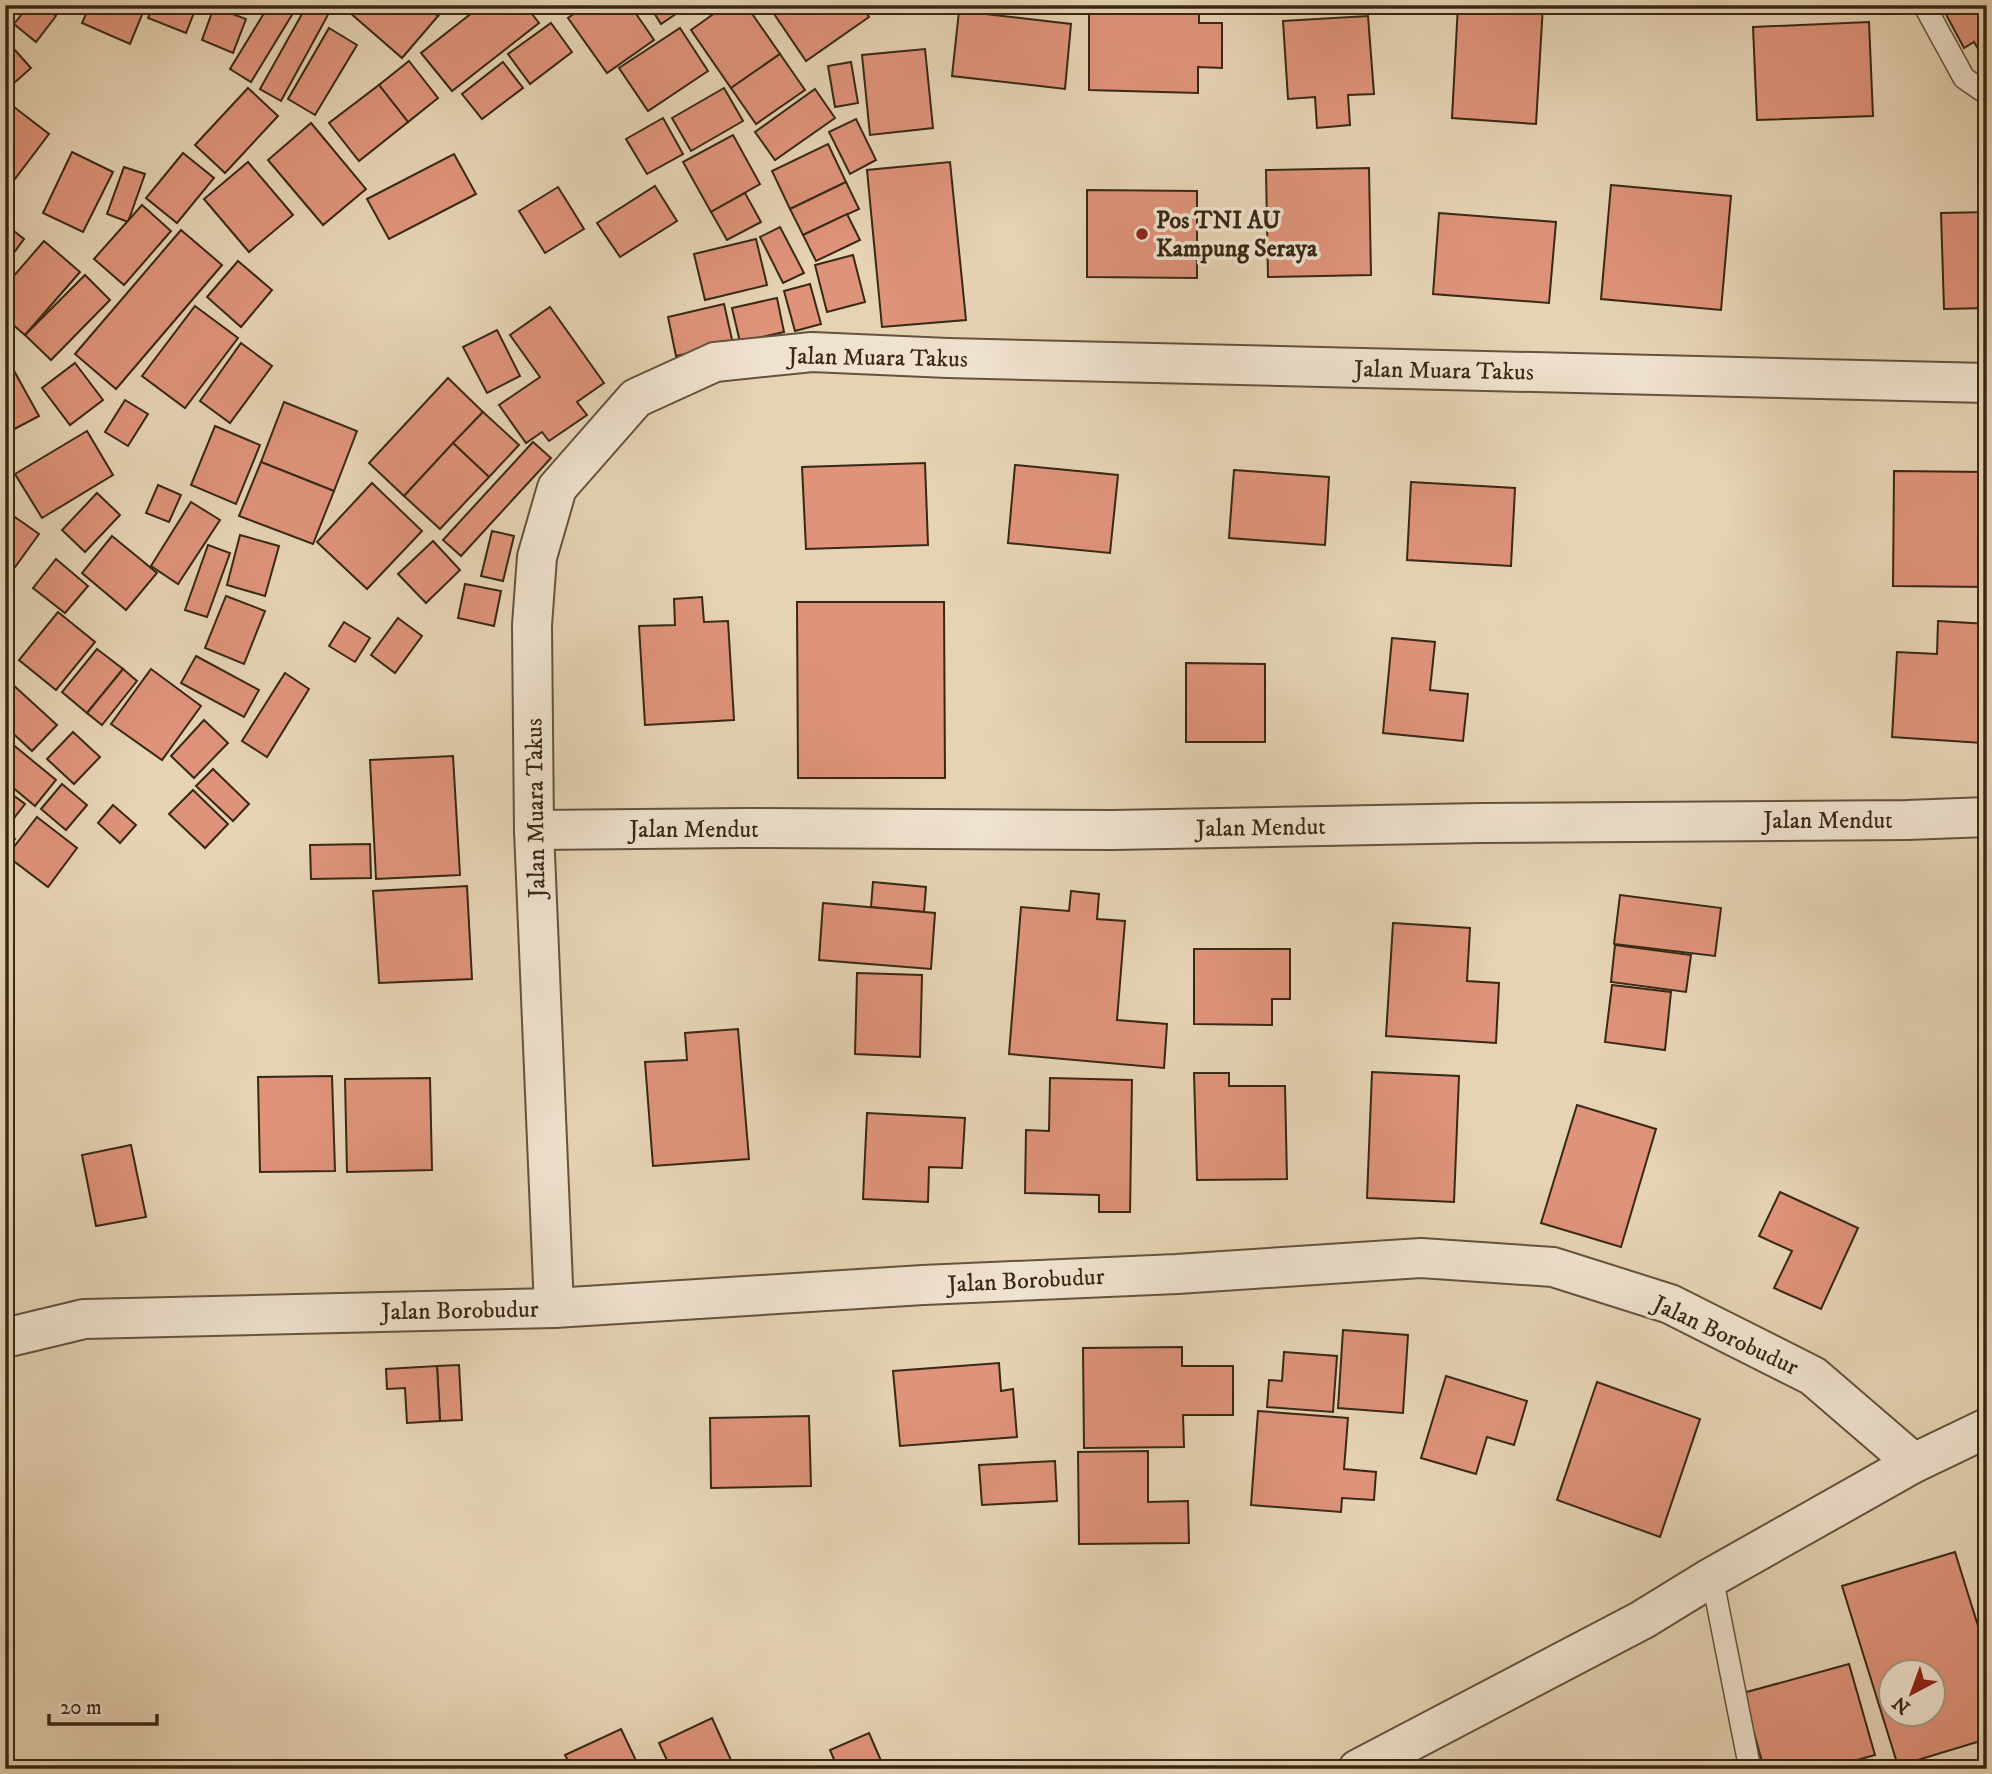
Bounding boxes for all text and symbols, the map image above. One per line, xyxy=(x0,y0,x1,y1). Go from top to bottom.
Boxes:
place label: Pos TNI AU Kampung Seraya xyxy=(1156,206,1318,264)
marker: Pos TNI AU Kampung Seraya xyxy=(1134,226,1150,242)
street label: Jalan Muara Takus xyxy=(786,341,968,375)
street label: Jalan Muara Takus xyxy=(1352,354,1534,388)
street label: Jalan Muara Takus xyxy=(519,718,553,900)
street label: Jalan Mendut xyxy=(1761,806,1893,836)
street label: Jalan Mendut xyxy=(1194,812,1326,844)
street label: Jalan Mendut xyxy=(627,815,759,845)
street label: Jalan Borobudur xyxy=(945,1262,1105,1300)
street label: Jalan Borobudur xyxy=(1646,1288,1803,1383)
street label: Jalan Borobudur xyxy=(379,1295,539,1327)
north arrow xyxy=(1876,1658,1946,1728)
scale bar xyxy=(49,1683,158,1727)
text: N xyxy=(1888,1691,1915,1718)
text: 20 m xyxy=(60,1695,102,1721)

